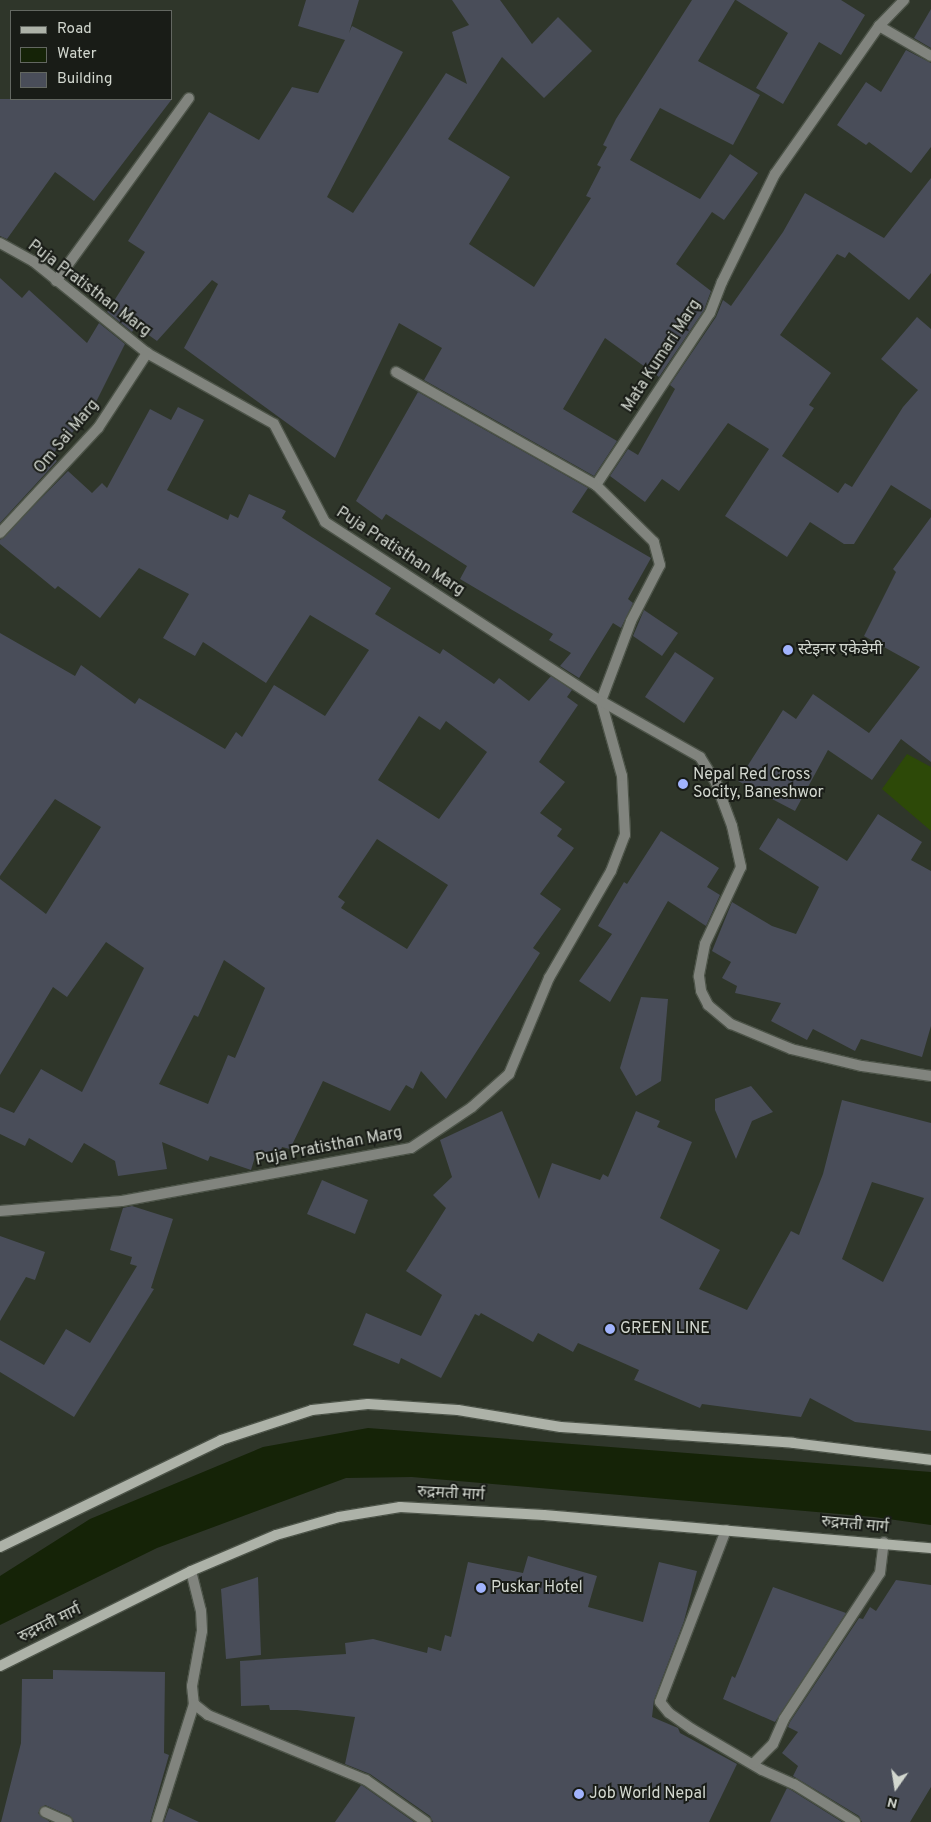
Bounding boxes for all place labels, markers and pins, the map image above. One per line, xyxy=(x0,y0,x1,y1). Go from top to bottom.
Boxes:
place label: स्टेइनर एकेडेमी xyxy=(798,640,883,660)
marker: स्टेइनर एकेडेमी xyxy=(782,644,794,656)
place label: Nepal Red Cross Socity, Baneshwor xyxy=(693,765,824,803)
marker: Nepal Red Cross Socity, Baneshwor xyxy=(677,778,689,790)
place label: GREEN LINE xyxy=(620,1319,710,1339)
marker: GREEN LINE xyxy=(604,1323,616,1335)
place label: Puskar Hotel xyxy=(491,1578,583,1598)
marker: Puskar Hotel xyxy=(475,1582,487,1594)
place label: Job World Nepal xyxy=(589,1784,706,1804)
marker: Job World Nepal xyxy=(573,1788,585,1800)

